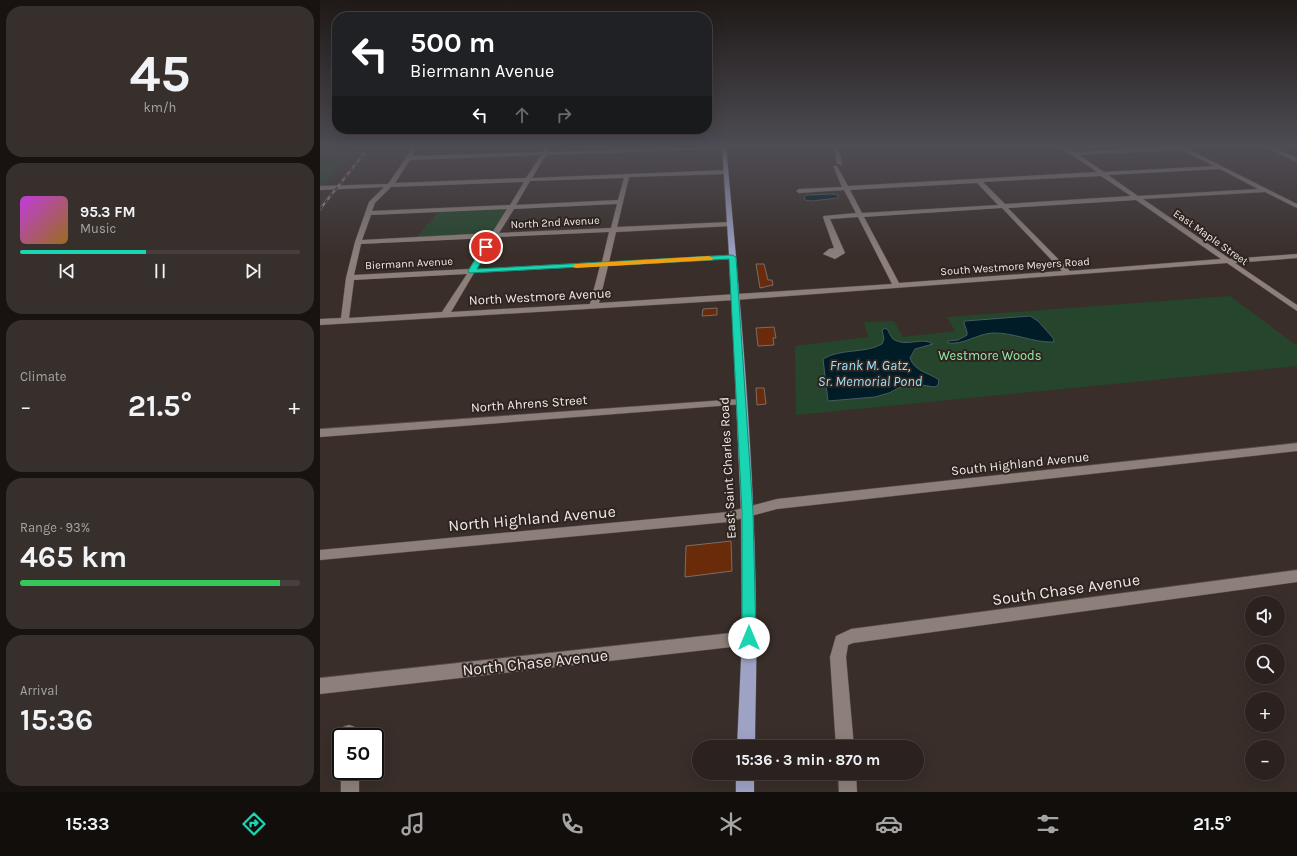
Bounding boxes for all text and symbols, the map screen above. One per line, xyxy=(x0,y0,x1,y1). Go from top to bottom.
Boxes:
text: 500 m xyxy=(410,26,495,59)
icon: left xyxy=(344,28,396,80)
text: 45 xyxy=(129,43,191,104)
text: Biermann Avenue xyxy=(410,60,554,82)
text: km/h xyxy=(144,100,176,115)
icon: left xyxy=(469,104,491,126)
icon: ahead xyxy=(511,104,533,126)
icon: right xyxy=(553,104,575,126)
text: 95.3 FM xyxy=(80,203,136,221)
street label: East Maple Street xyxy=(1171,207,1251,268)
street label: North 2nd Avenue xyxy=(510,214,600,231)
text: Music xyxy=(80,221,116,236)
pin xyxy=(469,230,503,264)
icon: arrive xyxy=(475,236,497,258)
street label: Biermann Avenue xyxy=(365,255,454,272)
street label: South Westmore Meyers Road xyxy=(940,255,1090,278)
icon: previous xyxy=(56,260,78,282)
icon: pause xyxy=(149,260,171,282)
icon: next xyxy=(242,260,264,282)
street label: North Westmore Avenue xyxy=(468,285,612,308)
park label: Westmore Woods xyxy=(938,348,1042,363)
water label: Frank M. Gatz, Sr. Memorial Pond xyxy=(818,357,923,390)
text: Climate xyxy=(20,369,66,384)
text: 21.5° xyxy=(128,388,192,424)
street label: North Ahrens Street xyxy=(470,392,588,415)
text: − xyxy=(20,394,32,420)
text: + xyxy=(288,394,300,420)
street label: East Saint Charles Road xyxy=(716,397,739,539)
street label: South Highland Avenue xyxy=(950,449,1090,478)
street label: North Highland Avenue xyxy=(448,502,617,535)
text: Range · 93% xyxy=(20,520,90,535)
text: 465 km xyxy=(20,539,127,575)
street label: South Chase Avenue xyxy=(991,570,1141,609)
map controls xyxy=(1245,596,1285,780)
button: sound xyxy=(1245,596,1285,636)
position arrow xyxy=(728,617,770,659)
button: search xyxy=(1245,644,1285,684)
street label: North Chase Avenue xyxy=(461,645,609,680)
text: Arrival xyxy=(20,683,58,698)
button: + xyxy=(1245,692,1285,732)
text: 15:36 xyxy=(20,702,93,738)
speed limit sign: 50 xyxy=(332,728,384,780)
button: − xyxy=(1245,740,1285,780)
text: 15:36 · 3 min · 870 m xyxy=(736,751,880,769)
icon: directions xyxy=(240,810,268,838)
icon: music xyxy=(399,810,427,838)
icon: phone xyxy=(558,810,586,838)
icon: climate xyxy=(717,810,745,838)
icon: car xyxy=(875,810,903,838)
icon: filters xyxy=(1034,810,1062,838)
text: 15:33 xyxy=(65,813,110,835)
text: 21.5° xyxy=(1193,813,1232,835)

